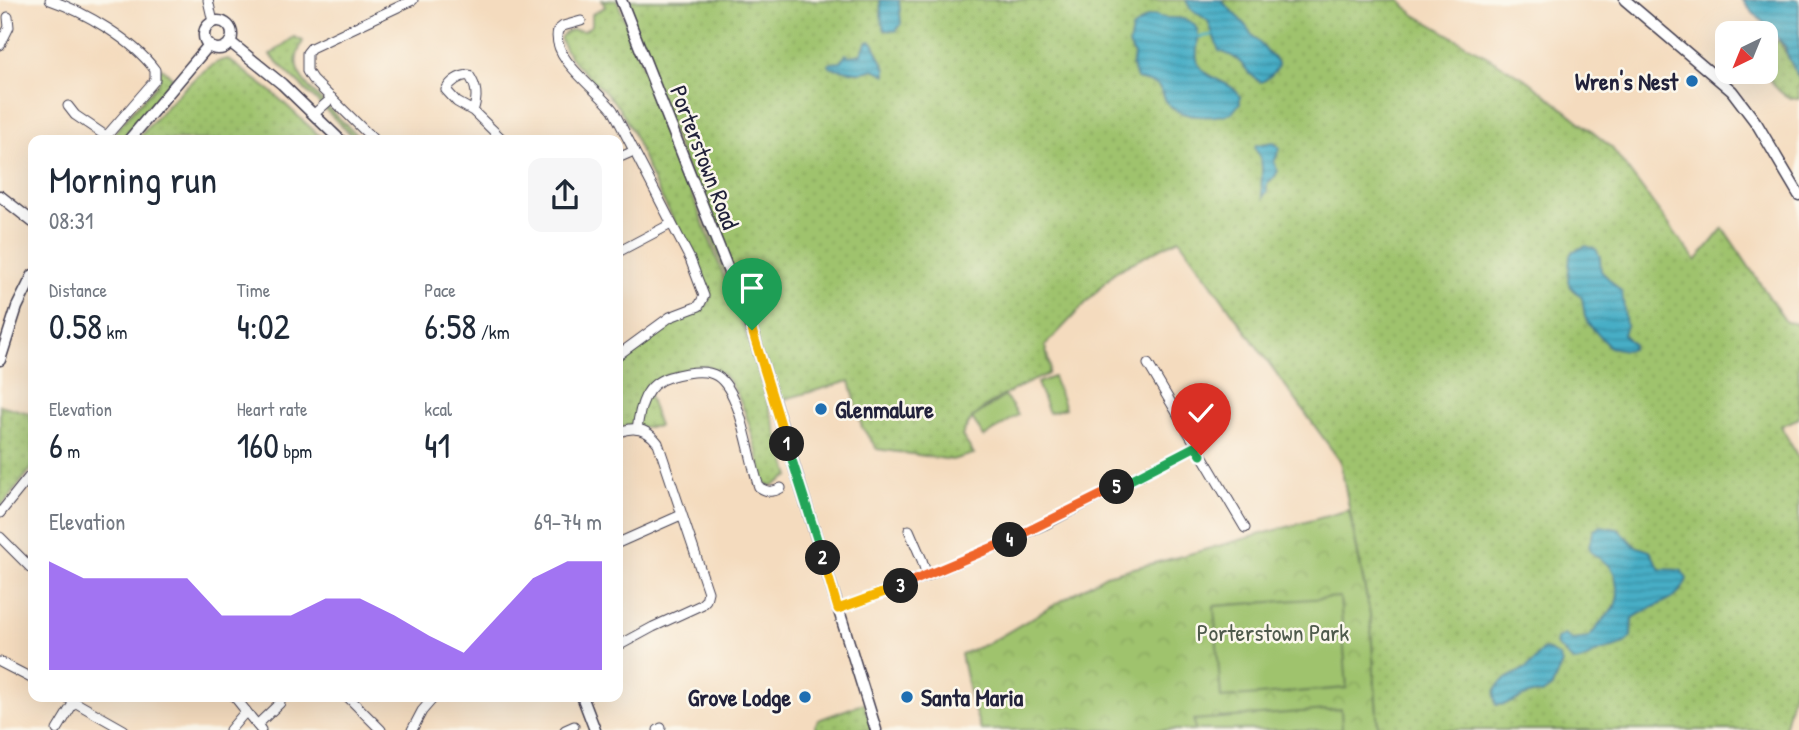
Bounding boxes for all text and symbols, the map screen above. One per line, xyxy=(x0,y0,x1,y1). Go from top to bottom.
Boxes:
north arrow xyxy=(1715,21,1778,84)
map controls xyxy=(1715,21,1778,84)
place label: Wren's Nest xyxy=(1575,65,1679,97)
marker: Wren's Nest xyxy=(1684,73,1700,89)
street label: Porterstown Road xyxy=(663,81,747,233)
text: Morning run xyxy=(49,153,217,205)
button: share xyxy=(528,158,602,232)
text: 08:31 xyxy=(49,205,93,236)
pin xyxy=(722,258,782,330)
icon: arrive xyxy=(733,269,771,307)
text: Distance xyxy=(49,277,107,303)
text: Time xyxy=(237,277,270,303)
text: Pace xyxy=(424,277,456,303)
text: 0.58 xyxy=(49,303,102,350)
text: 4:02 xyxy=(237,303,290,350)
text: 6:58 xyxy=(424,303,476,350)
text: km xyxy=(102,319,127,345)
text: /km xyxy=(476,319,510,345)
pin xyxy=(1171,383,1231,455)
place label: Glenmalure xyxy=(835,393,934,425)
icon: check xyxy=(1182,394,1220,432)
text: Elevation xyxy=(49,396,112,422)
text: Heart rate xyxy=(237,396,308,422)
text: kcal xyxy=(424,396,452,422)
marker: Glenmalure xyxy=(813,401,829,417)
text: 6 xyxy=(49,422,63,469)
text: 160 xyxy=(237,422,279,469)
text: 41 xyxy=(424,422,450,469)
pin: 1 xyxy=(770,426,804,462)
text: 1 xyxy=(783,430,790,456)
text: m xyxy=(63,438,80,464)
text: bpm xyxy=(279,438,312,464)
pin: 5 xyxy=(1100,470,1134,504)
text: 5 xyxy=(1112,473,1121,499)
text: Elevation xyxy=(49,506,125,537)
text: 69–74 m xyxy=(534,506,602,537)
pin: 4 xyxy=(992,522,1028,558)
text: 4 xyxy=(1006,526,1013,552)
pin: 2 xyxy=(806,540,840,576)
text: 2 xyxy=(818,544,827,570)
pin: 3 xyxy=(884,568,918,604)
text: 3 xyxy=(896,572,905,598)
park label: Porterstown Park xyxy=(1197,616,1349,648)
place label: Grove Lodge xyxy=(688,681,791,714)
place label: Santa Maria xyxy=(921,681,1024,713)
marker: Grove Lodge xyxy=(797,689,813,705)
marker: Santa Maria xyxy=(899,689,915,705)

